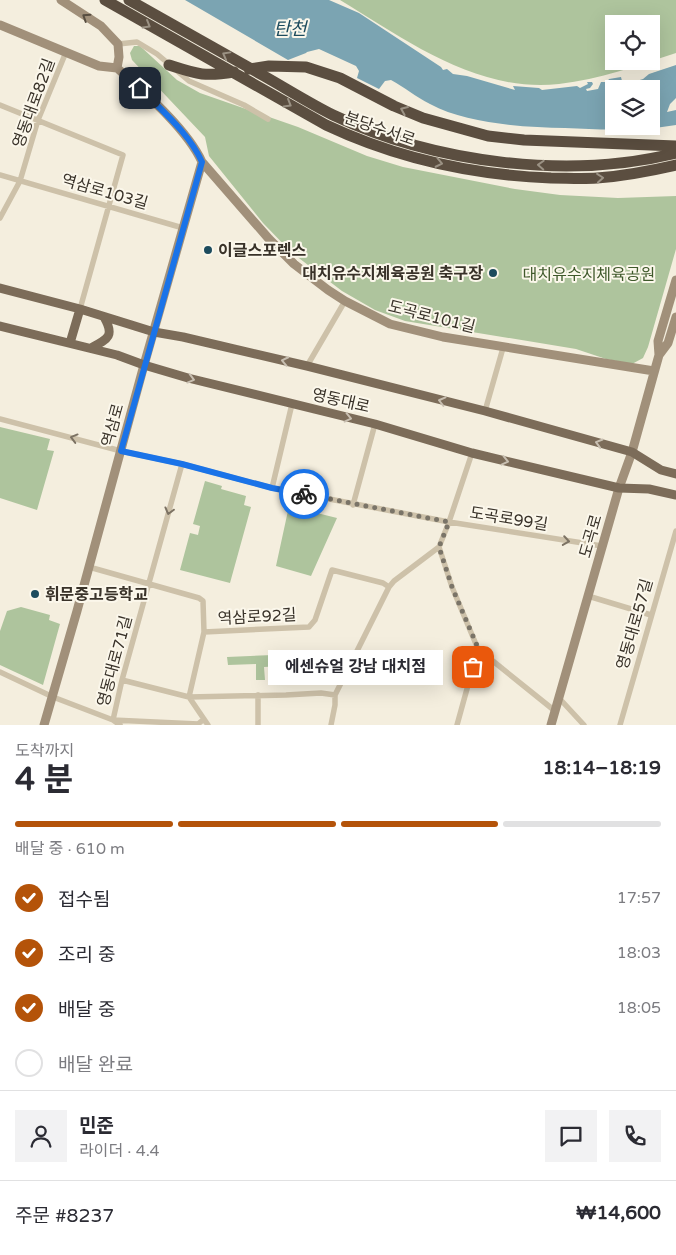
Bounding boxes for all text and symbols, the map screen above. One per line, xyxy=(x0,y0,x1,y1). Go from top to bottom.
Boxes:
one-way arrow xyxy=(83,14,92,23)
map controls xyxy=(605,15,660,135)
button: locate xyxy=(605,15,660,70)
one-way arrow xyxy=(141,18,150,28)
water label: 탄천 xyxy=(273,18,309,40)
one-way arrow xyxy=(223,51,232,61)
street label: 영동대로82길 xyxy=(9,56,59,151)
pin xyxy=(119,67,161,109)
icon: home xyxy=(126,74,154,102)
button: layers xyxy=(605,80,660,135)
one-way arrow xyxy=(283,98,292,108)
one-way arrow xyxy=(400,106,409,117)
street label: 분당수서로 xyxy=(342,108,418,150)
one-way arrow xyxy=(435,157,444,168)
one-way arrow xyxy=(537,160,544,170)
street label: 역삼로103길 xyxy=(59,170,150,214)
one-way arrow xyxy=(597,172,605,183)
place label: 이글스포렉스 xyxy=(218,241,307,261)
marker: 이글스포렉스 xyxy=(202,244,214,256)
place label: 대치유수지체육공원 축구장 xyxy=(302,264,483,284)
park label: 대치유수지체육공원 xyxy=(523,265,655,285)
marker: 대치유수지체육공원 축구장 xyxy=(487,267,499,279)
street label: 도곡로101길 xyxy=(386,296,477,337)
one-way arrow xyxy=(280,356,289,367)
one-way arrow xyxy=(186,373,195,384)
street label: 영동대로 xyxy=(310,385,372,417)
one-way arrow xyxy=(439,396,447,406)
street label: 역삼로 xyxy=(98,401,128,449)
one-way arrow xyxy=(344,412,353,423)
one-way arrow xyxy=(69,433,78,444)
one-way arrow xyxy=(595,438,604,449)
one-way arrow xyxy=(501,455,510,466)
courier xyxy=(279,469,329,519)
icon: bike xyxy=(290,480,318,508)
street label: 도곡로99길 xyxy=(468,503,549,535)
one-way arrow xyxy=(165,506,175,514)
street label: 도곡로 xyxy=(575,512,607,560)
one-way arrow xyxy=(562,536,571,546)
street label: 영동대로57길 xyxy=(612,576,657,672)
place label: 휘문중고등학교 xyxy=(45,585,148,605)
marker: 휘문중고등학교 xyxy=(29,588,41,600)
street label: 역삼로92길 xyxy=(217,605,297,629)
street label: 영동대로71길 xyxy=(93,613,137,709)
pin xyxy=(452,646,494,688)
callout: 에센슈얼 강남 대치점 xyxy=(268,650,443,684)
icon: bag xyxy=(459,653,487,681)
text: 에센슈얼 강남 대치점 xyxy=(285,657,426,677)
text: 도착까지 xyxy=(15,741,74,761)
text: 18:14–18:19 xyxy=(542,757,661,779)
text: 4 분 xyxy=(15,761,73,799)
text: 배달 중 · 610 m xyxy=(15,839,125,859)
icon: check xyxy=(15,884,43,912)
text: 17:57 xyxy=(617,888,661,908)
text: 접수됨 xyxy=(58,889,110,911)
icon: check xyxy=(15,939,43,967)
text: 18:03 xyxy=(617,943,661,963)
text: 조리 중 xyxy=(58,944,115,966)
icon: check xyxy=(15,994,43,1022)
text: 18:05 xyxy=(617,998,661,1018)
text: 배달 중 xyxy=(58,999,115,1021)
text: 배달 완료 xyxy=(58,1054,133,1076)
button: person xyxy=(15,1110,67,1162)
button: chat xyxy=(545,1110,597,1162)
button: phone xyxy=(609,1110,661,1162)
text: 민준 xyxy=(79,1115,114,1137)
text: 라이더 · 4.4 xyxy=(79,1141,160,1161)
text: ₩14,600 xyxy=(576,1202,661,1224)
text: 주문 #8237 xyxy=(15,1205,114,1227)

